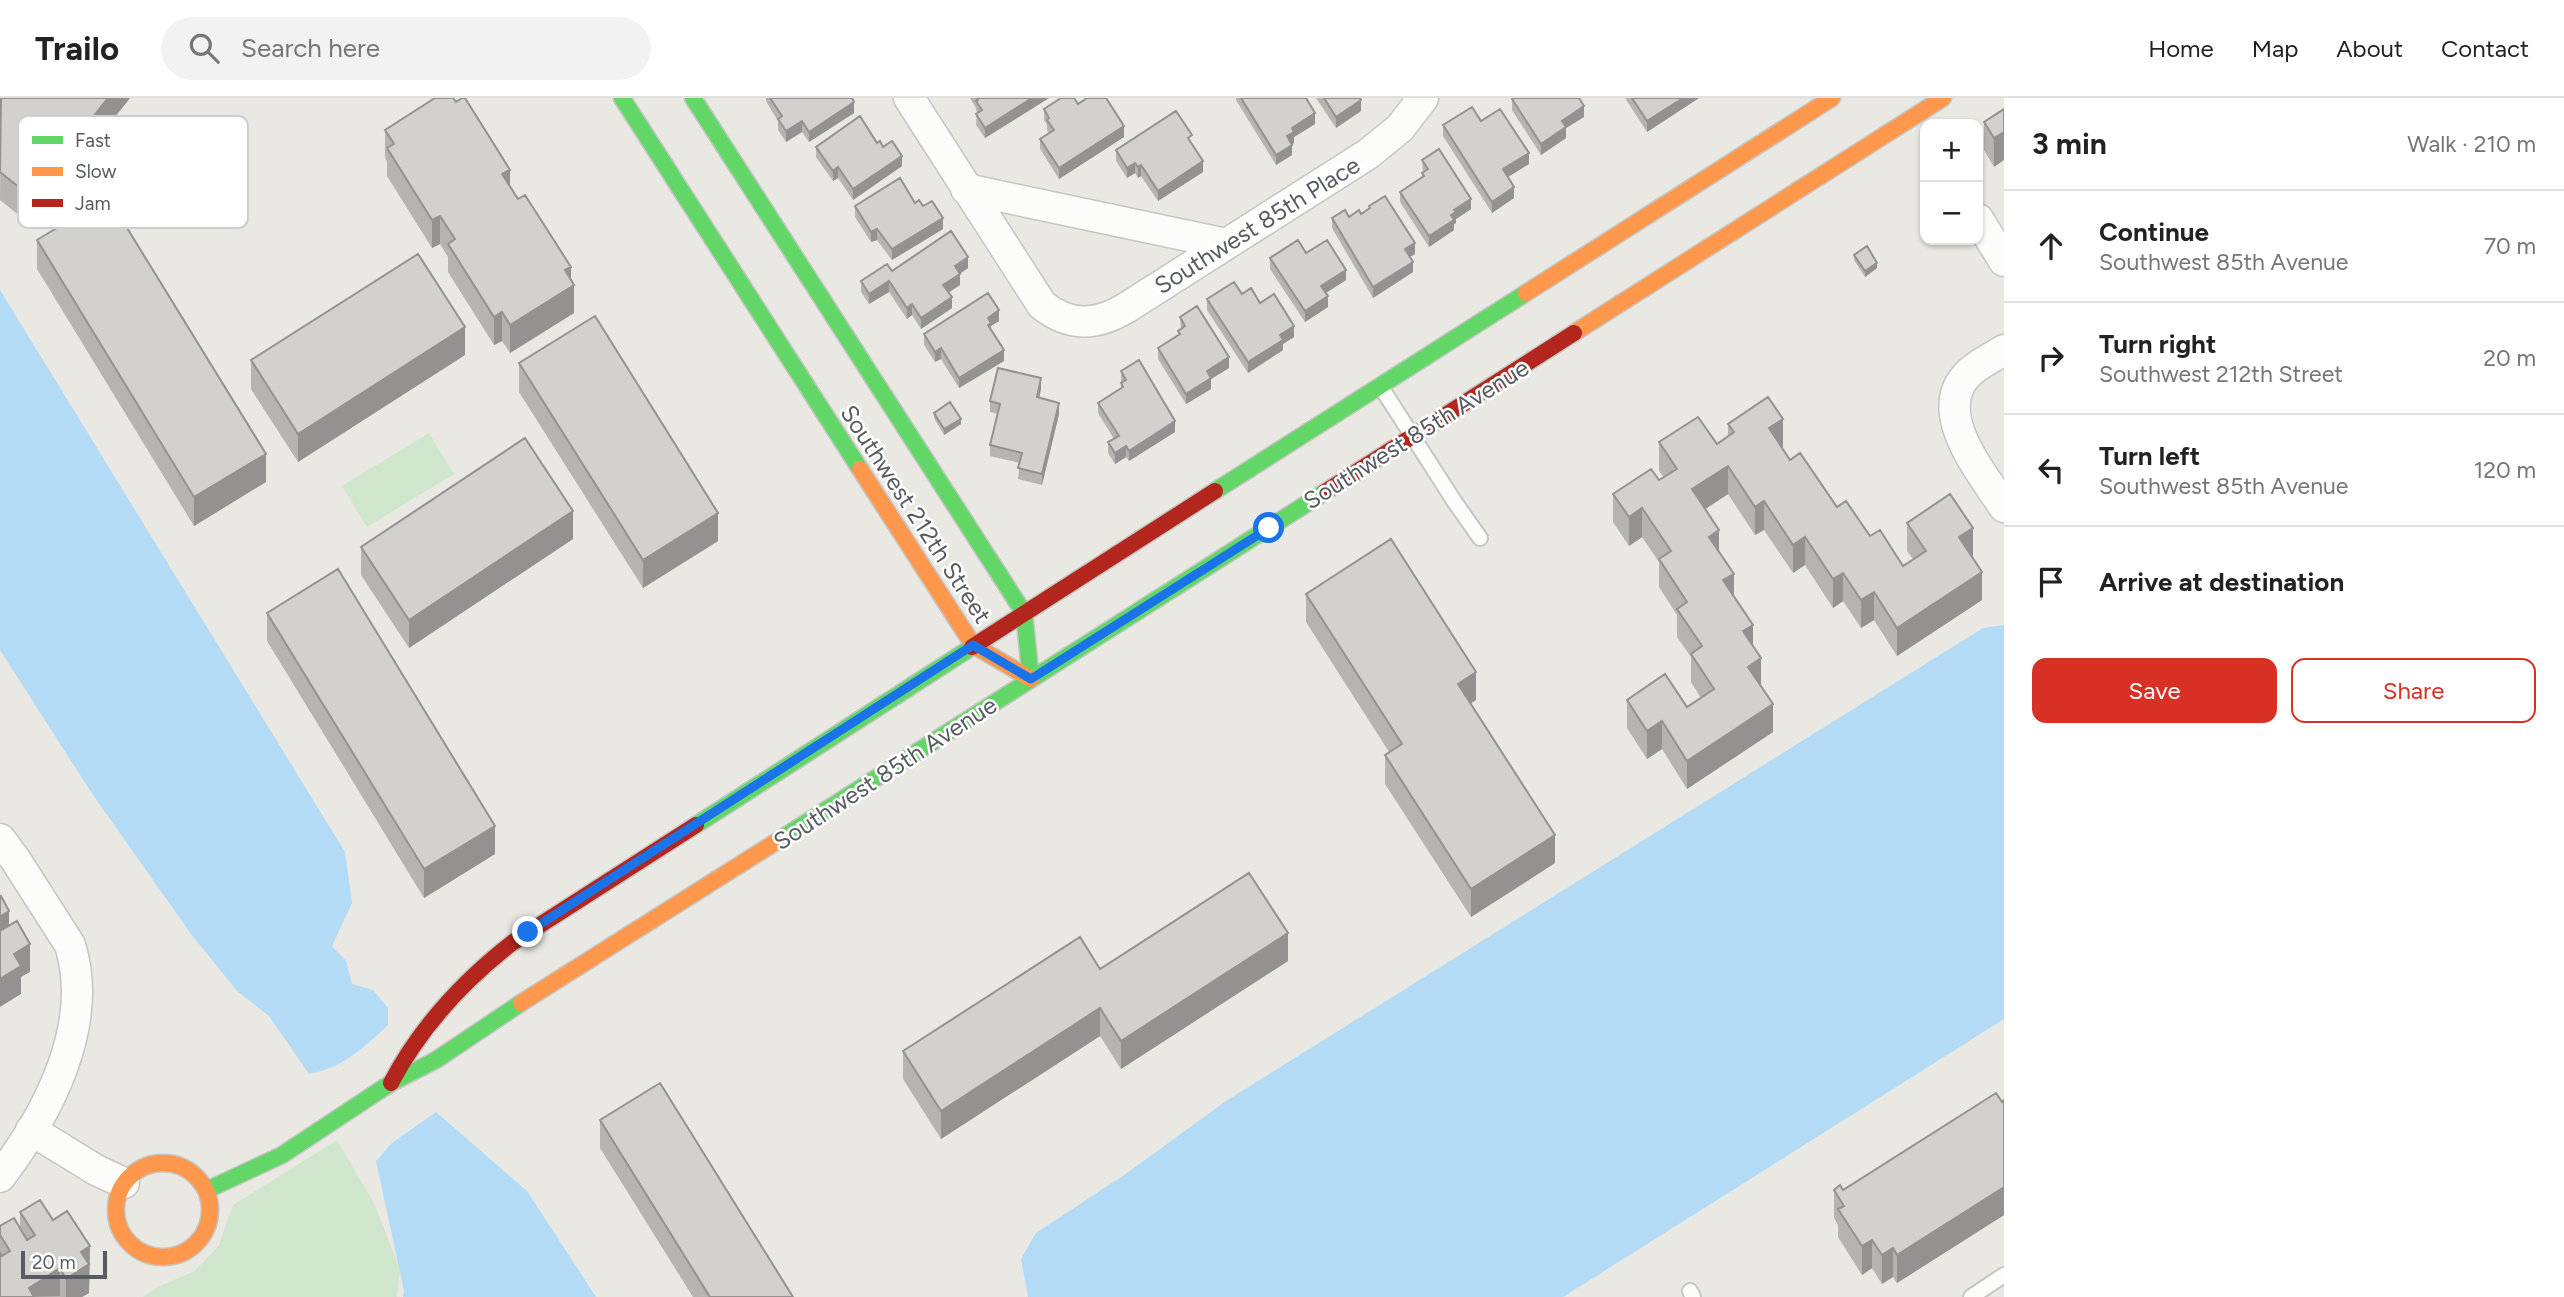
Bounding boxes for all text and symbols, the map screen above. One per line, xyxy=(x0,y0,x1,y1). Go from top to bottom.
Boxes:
search box xyxy=(161,17,651,80)
text: Trailo xyxy=(35,29,119,68)
icon: search xyxy=(185,29,223,67)
text: Search here xyxy=(241,32,380,64)
text: Home xyxy=(2148,34,2214,63)
text: Map xyxy=(2252,34,2298,63)
text: About xyxy=(2336,34,2403,63)
text: Contact xyxy=(2441,34,2529,63)
legend xyxy=(18,116,248,228)
map controls xyxy=(1920,119,1983,245)
button: + xyxy=(1920,119,1983,182)
text: 3 min xyxy=(2032,125,2107,162)
text: Fast xyxy=(75,129,111,152)
text: Walk · 210 m xyxy=(2407,130,2536,158)
street label: Southwest 85th Place xyxy=(1149,150,1365,300)
text: Slow xyxy=(75,160,117,183)
button: − xyxy=(1920,182,1983,245)
text: Jam xyxy=(75,192,111,215)
text: Continue xyxy=(2099,216,2209,248)
icon: ahead xyxy=(2032,227,2070,265)
text: 70 m xyxy=(2484,232,2536,260)
text: Southwest 85th Avenue xyxy=(2099,248,2348,276)
text: Turn right xyxy=(2099,328,2216,360)
icon: right xyxy=(2032,339,2070,377)
text: 20 m xyxy=(2483,344,2536,372)
street label: Southwest 85th Avenue xyxy=(1298,353,1534,515)
text: Southwest 212th Street xyxy=(2099,360,2343,388)
street label: Southwest 212th Street xyxy=(835,399,997,629)
text: Turn left xyxy=(2099,440,2200,472)
icon: left xyxy=(2032,451,2070,489)
text: 120 m xyxy=(2474,456,2536,484)
text: Southwest 85th Avenue xyxy=(2099,472,2348,500)
route start xyxy=(1253,512,1284,543)
icon: arrive xyxy=(2032,563,2070,601)
text: Arrive at destination xyxy=(2099,566,2344,598)
button: Save xyxy=(2032,658,2277,723)
button: Share xyxy=(2291,658,2536,723)
street label: Southwest 85th Avenue xyxy=(768,690,1002,856)
route end xyxy=(512,916,543,947)
scale bar xyxy=(21,1248,107,1280)
text: 20 m xyxy=(32,1251,76,1274)

